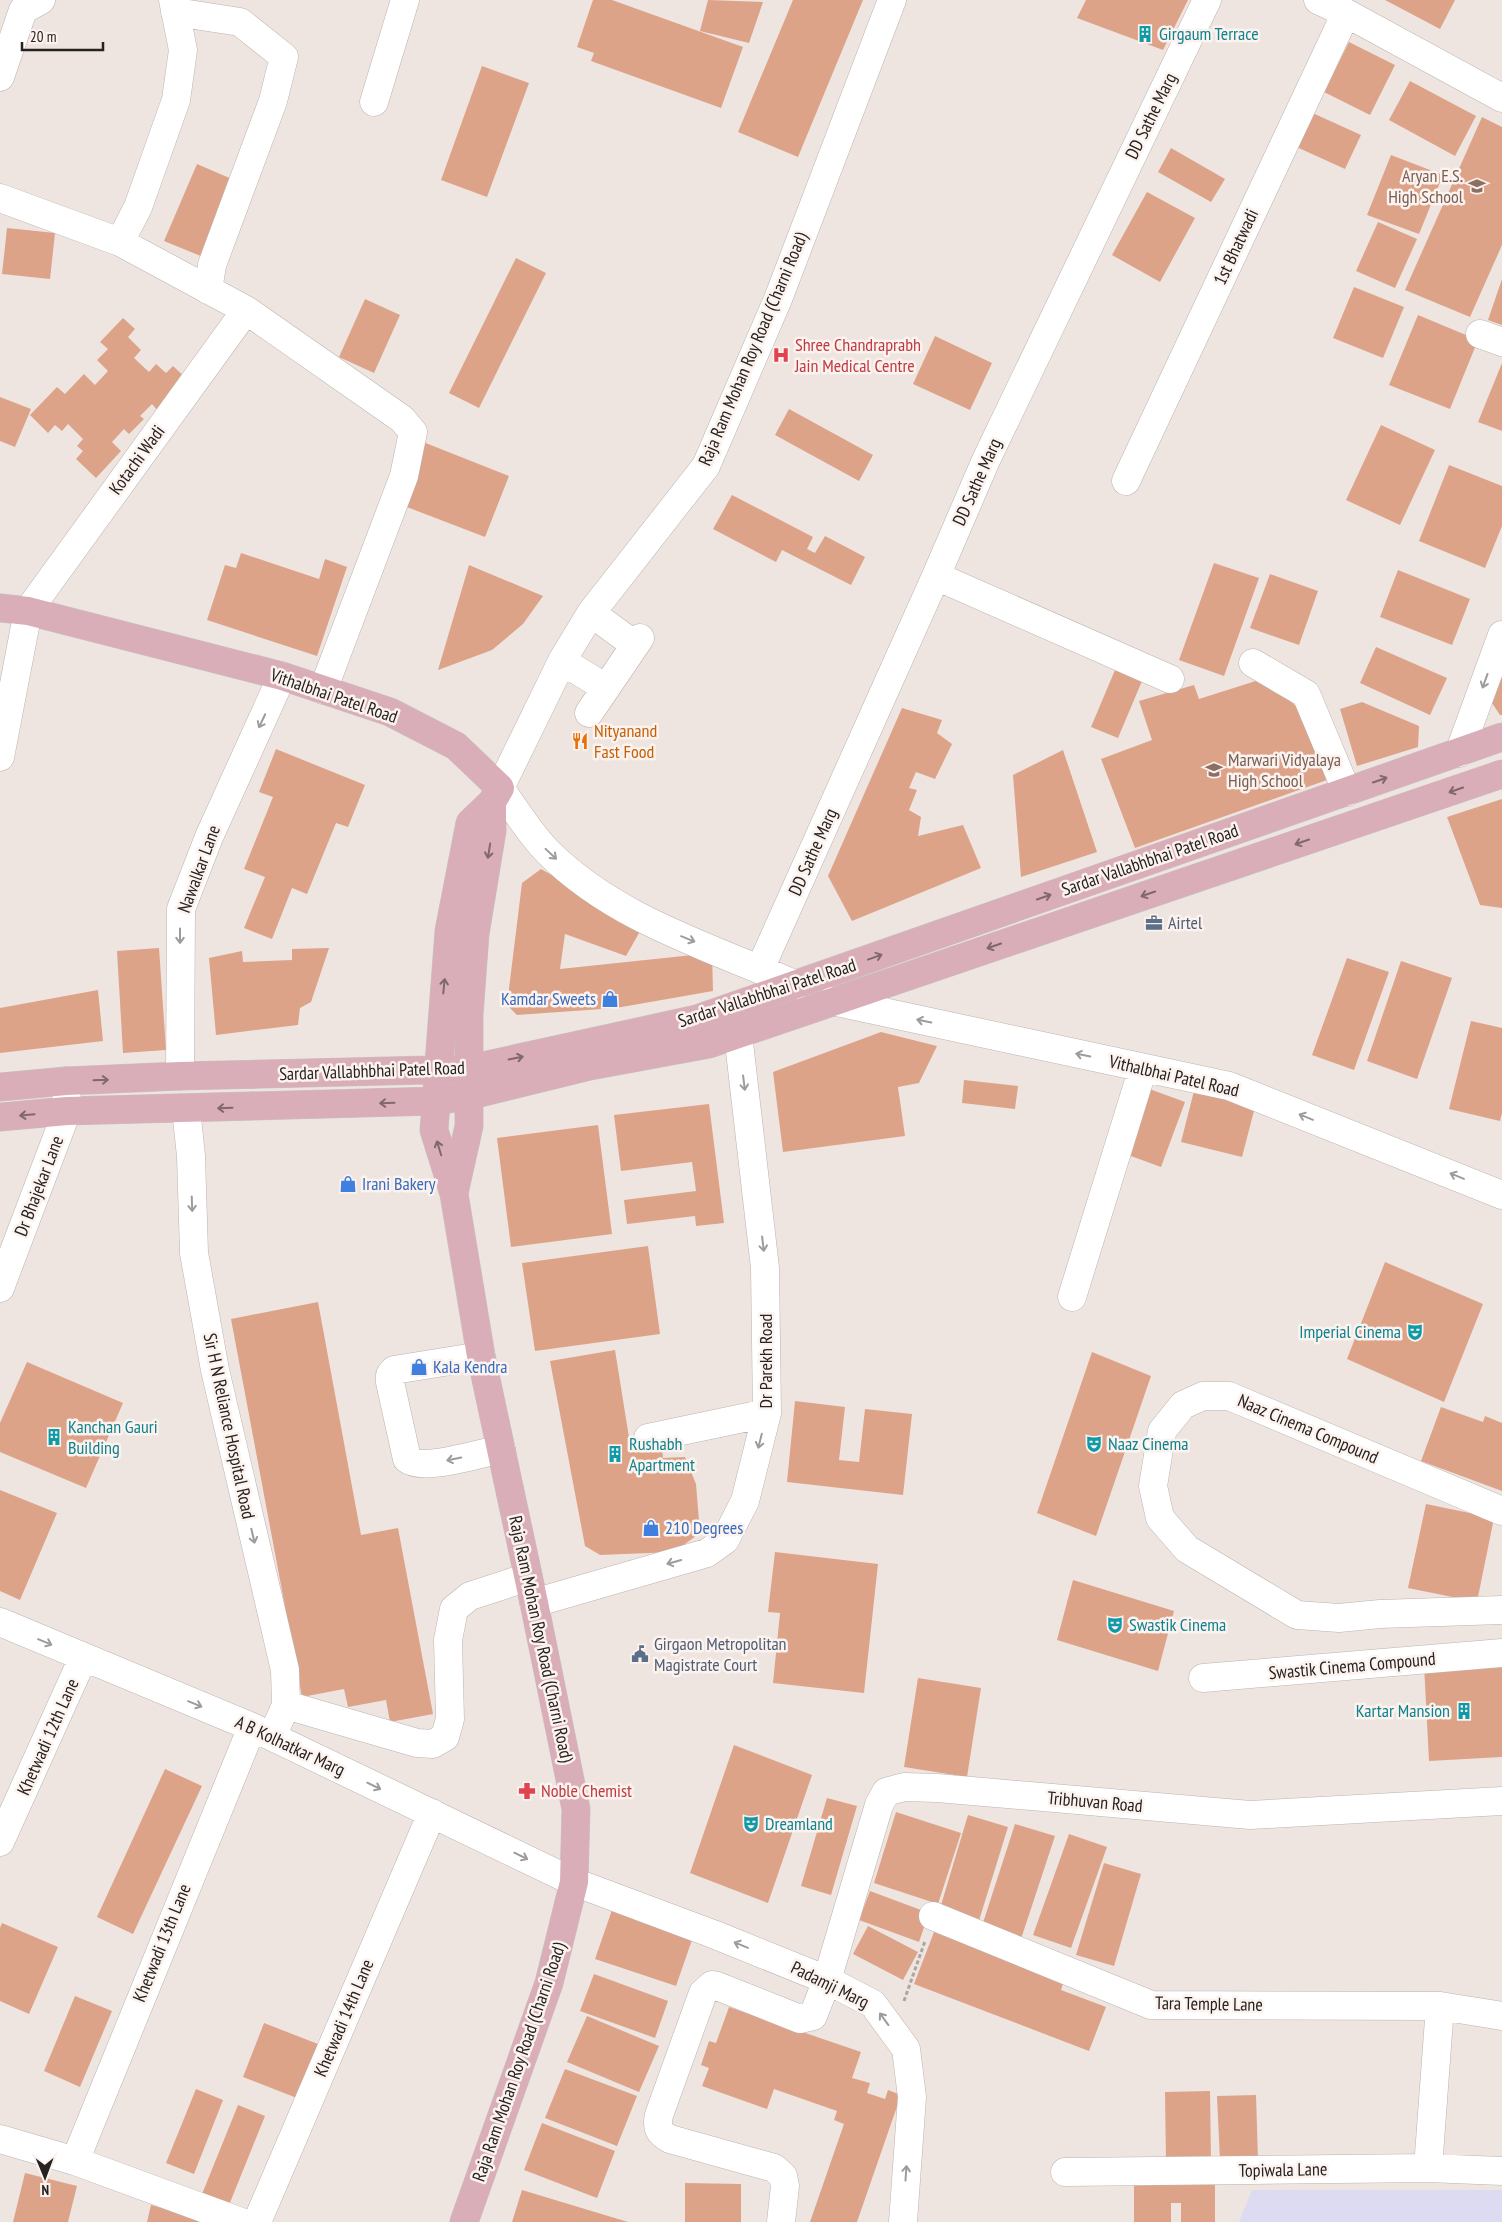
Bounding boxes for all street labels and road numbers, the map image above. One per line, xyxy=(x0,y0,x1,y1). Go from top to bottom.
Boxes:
street label: DD Sathe Marg xyxy=(1120,69,1181,163)
street label: 1st Bhatwadi xyxy=(1208,205,1263,288)
street label: Raja Ram Mohan Roy Road (Charni Road) xyxy=(693,228,813,469)
street label: Kotachi Wadi xyxy=(104,420,169,499)
street label: DD Sathe Marg xyxy=(947,435,1006,529)
street label: Vithalbhai Patel Road xyxy=(267,663,401,728)
street label: DD Sathe Marg xyxy=(783,805,842,899)
street label: Sardar Vallabhbhai Patel Road xyxy=(1058,818,1241,901)
street label: Nawalkar Lane xyxy=(172,822,225,916)
street label: Sardar Vallabhbhai Patel Road xyxy=(675,953,859,1032)
street label: Vithalbhai Patel Road xyxy=(1106,1049,1241,1102)
street label: Sardar Vallabhbhai Patel Road xyxy=(279,1056,465,1085)
street label: Dr Bhajekar Lane xyxy=(9,1132,68,1239)
street label: Dr Parekh Road xyxy=(754,1314,777,1408)
street label: Sir H N Reliance Hospital Road xyxy=(199,1331,260,1521)
street label: Naaz Cinema Compound xyxy=(1234,1389,1382,1469)
street label: Raja Ram Mohan Roy Road (Charni Road) xyxy=(504,1514,579,1765)
street label: Swastik Cinema Compound xyxy=(1268,1647,1436,1684)
street label: Khetwadi 12th Lane xyxy=(12,1675,84,1799)
street label: A B Kolhatkar Marg xyxy=(232,1710,349,1781)
street label: Tribhuvan Road xyxy=(1046,1786,1144,1817)
street label: Khetwadi 13th Lane xyxy=(127,1880,196,2005)
street label: Raja Ram Mohan Roy Road (Charni Road) xyxy=(467,1939,571,2184)
street label: Khetwadi 14th Lane xyxy=(309,1956,379,2080)
street label: Padamji Marg xyxy=(787,1956,873,2013)
street label: Tara Temple Lane xyxy=(1155,1991,1263,2016)
street label: Topiwala Lane xyxy=(1239,2157,1327,2182)

